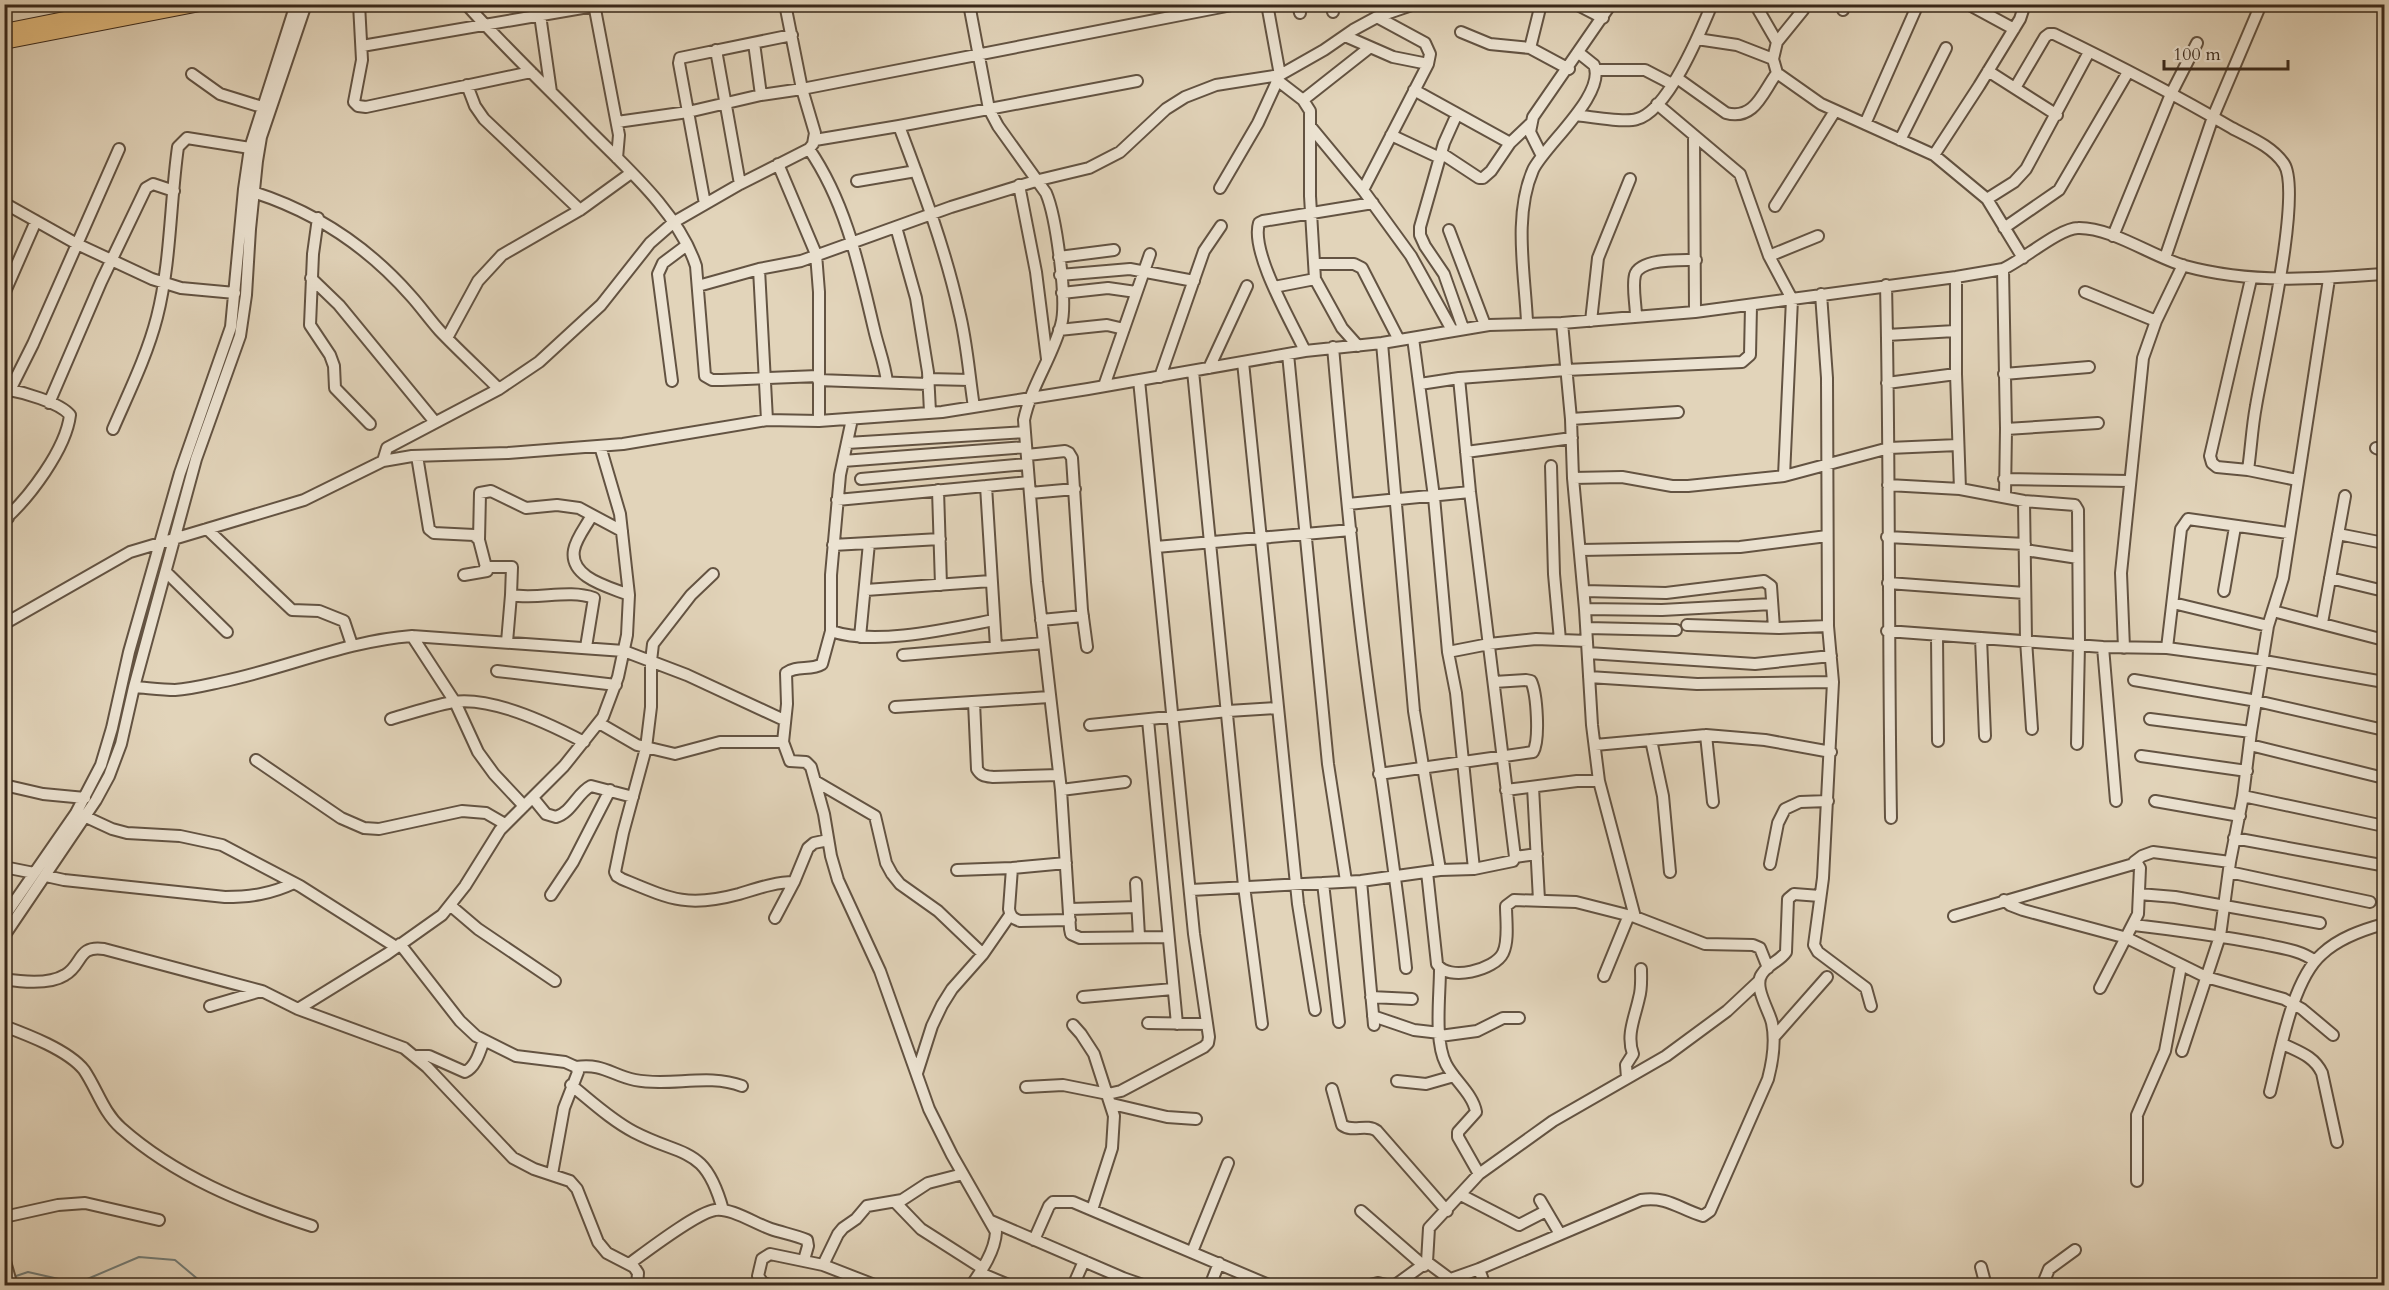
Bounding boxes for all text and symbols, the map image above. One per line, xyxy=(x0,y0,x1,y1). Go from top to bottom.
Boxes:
scale bar xyxy=(2164,33,2288,71)
text: 100 m xyxy=(2173,42,2221,67)

